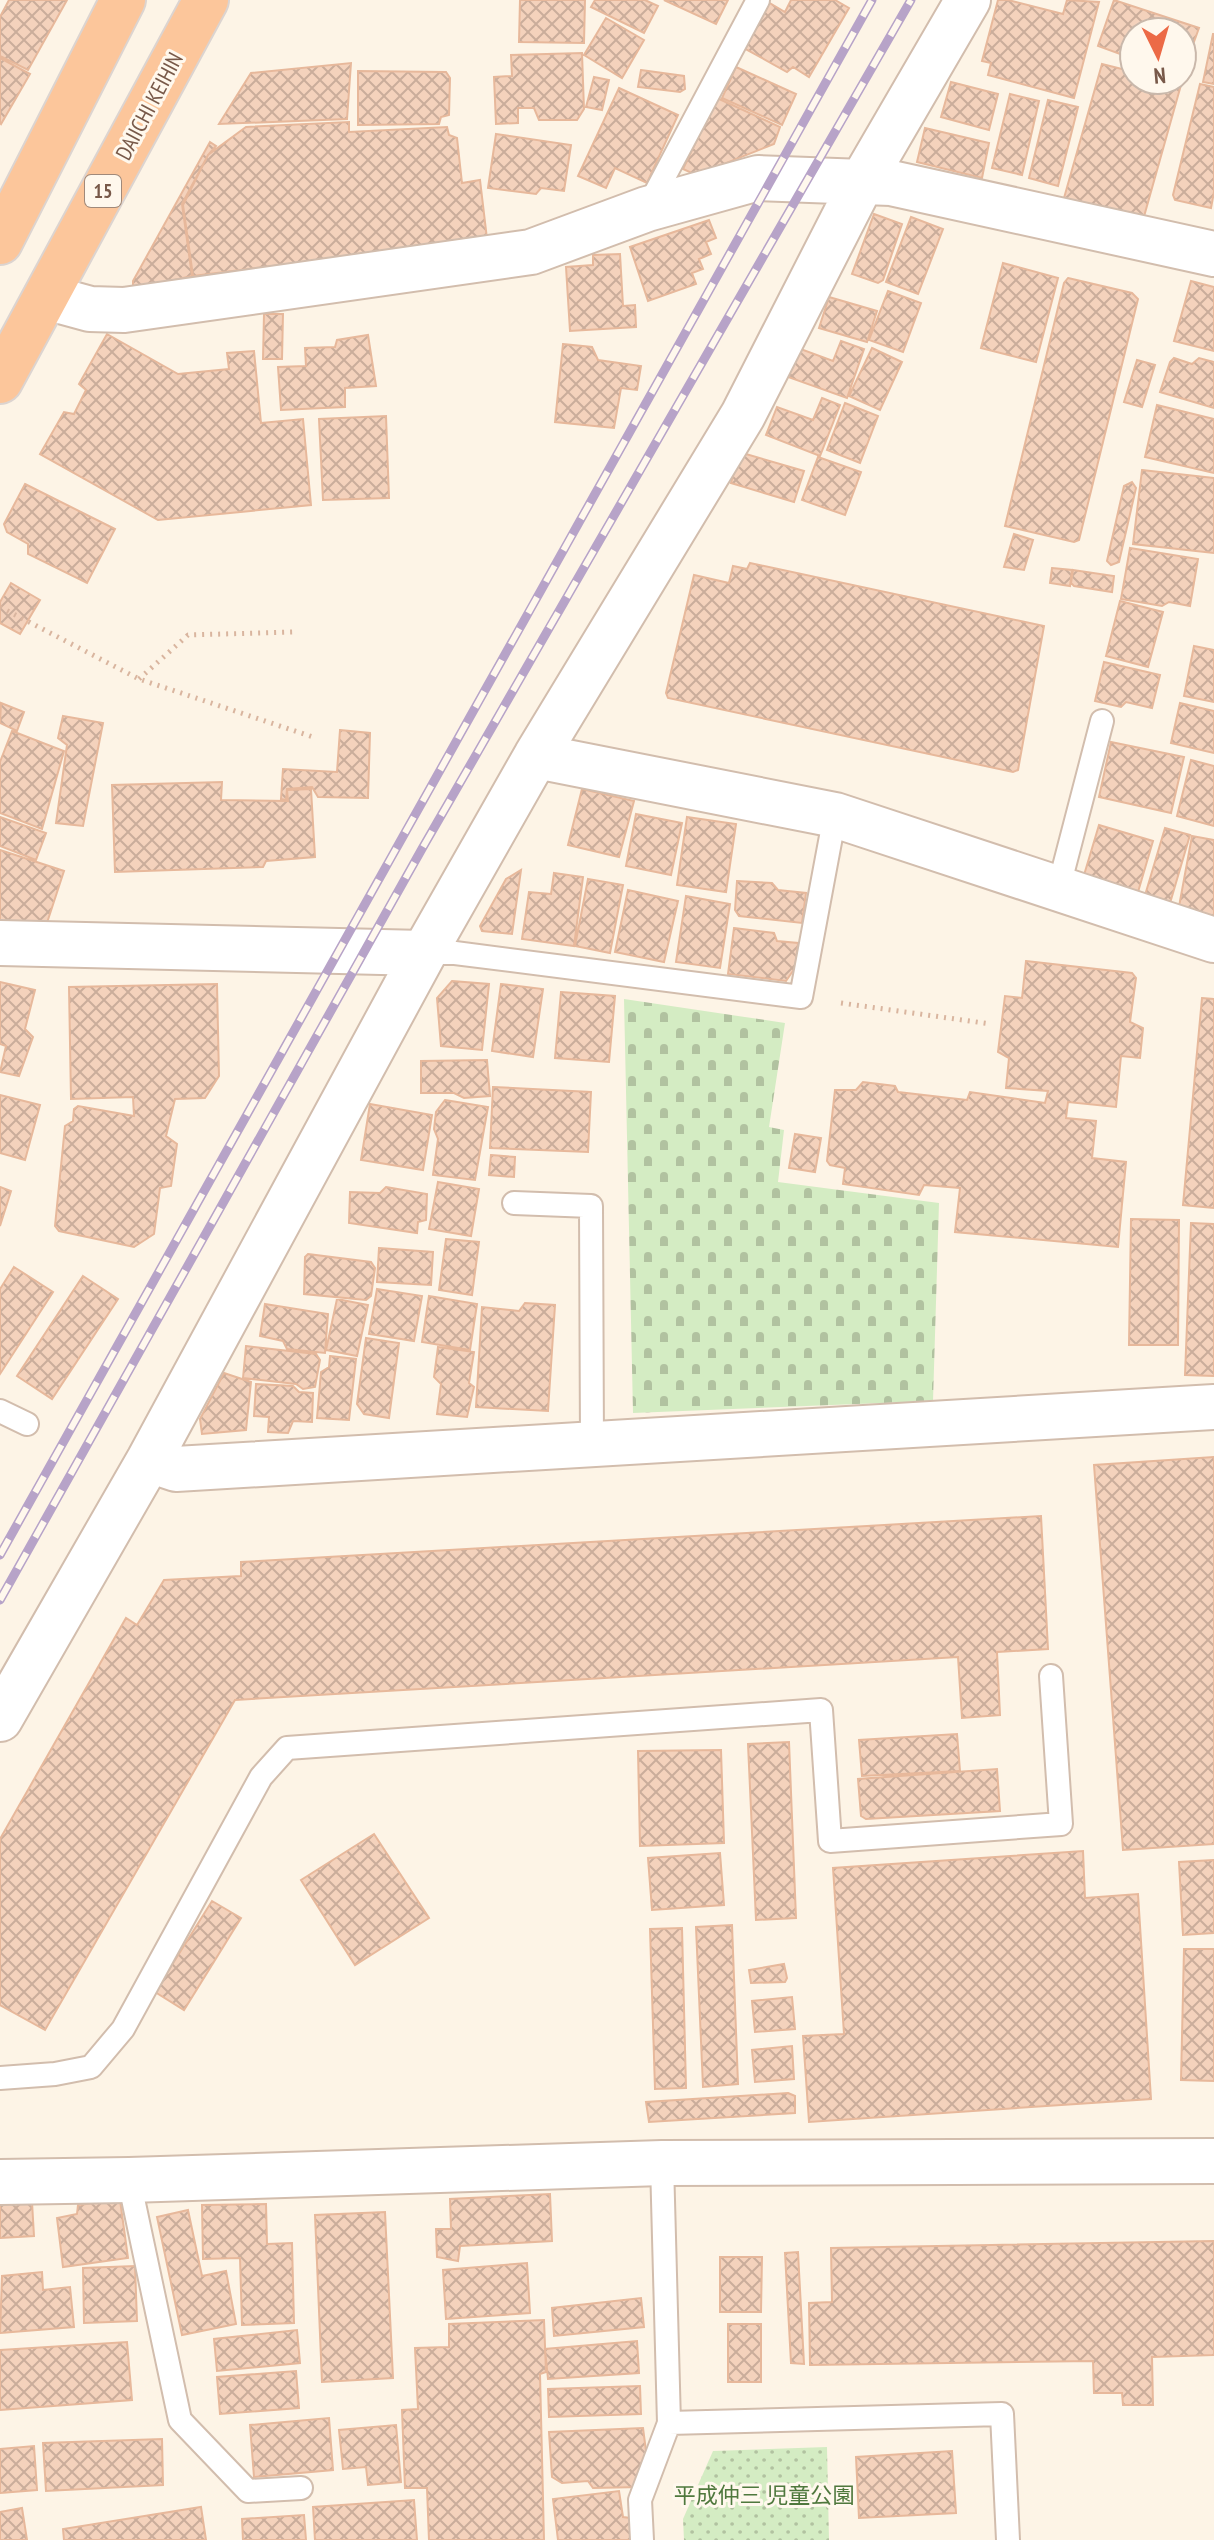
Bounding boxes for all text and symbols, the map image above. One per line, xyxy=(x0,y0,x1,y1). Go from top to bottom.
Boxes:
north arrow xyxy=(1118,16,1198,96)
street label: DAIICHI KEIHIN xyxy=(109,48,189,164)
text: N xyxy=(1153,61,1167,90)
road number: 15 xyxy=(85,175,121,207)
park label: 平成仲三 児童公園 xyxy=(674,2481,854,2509)

